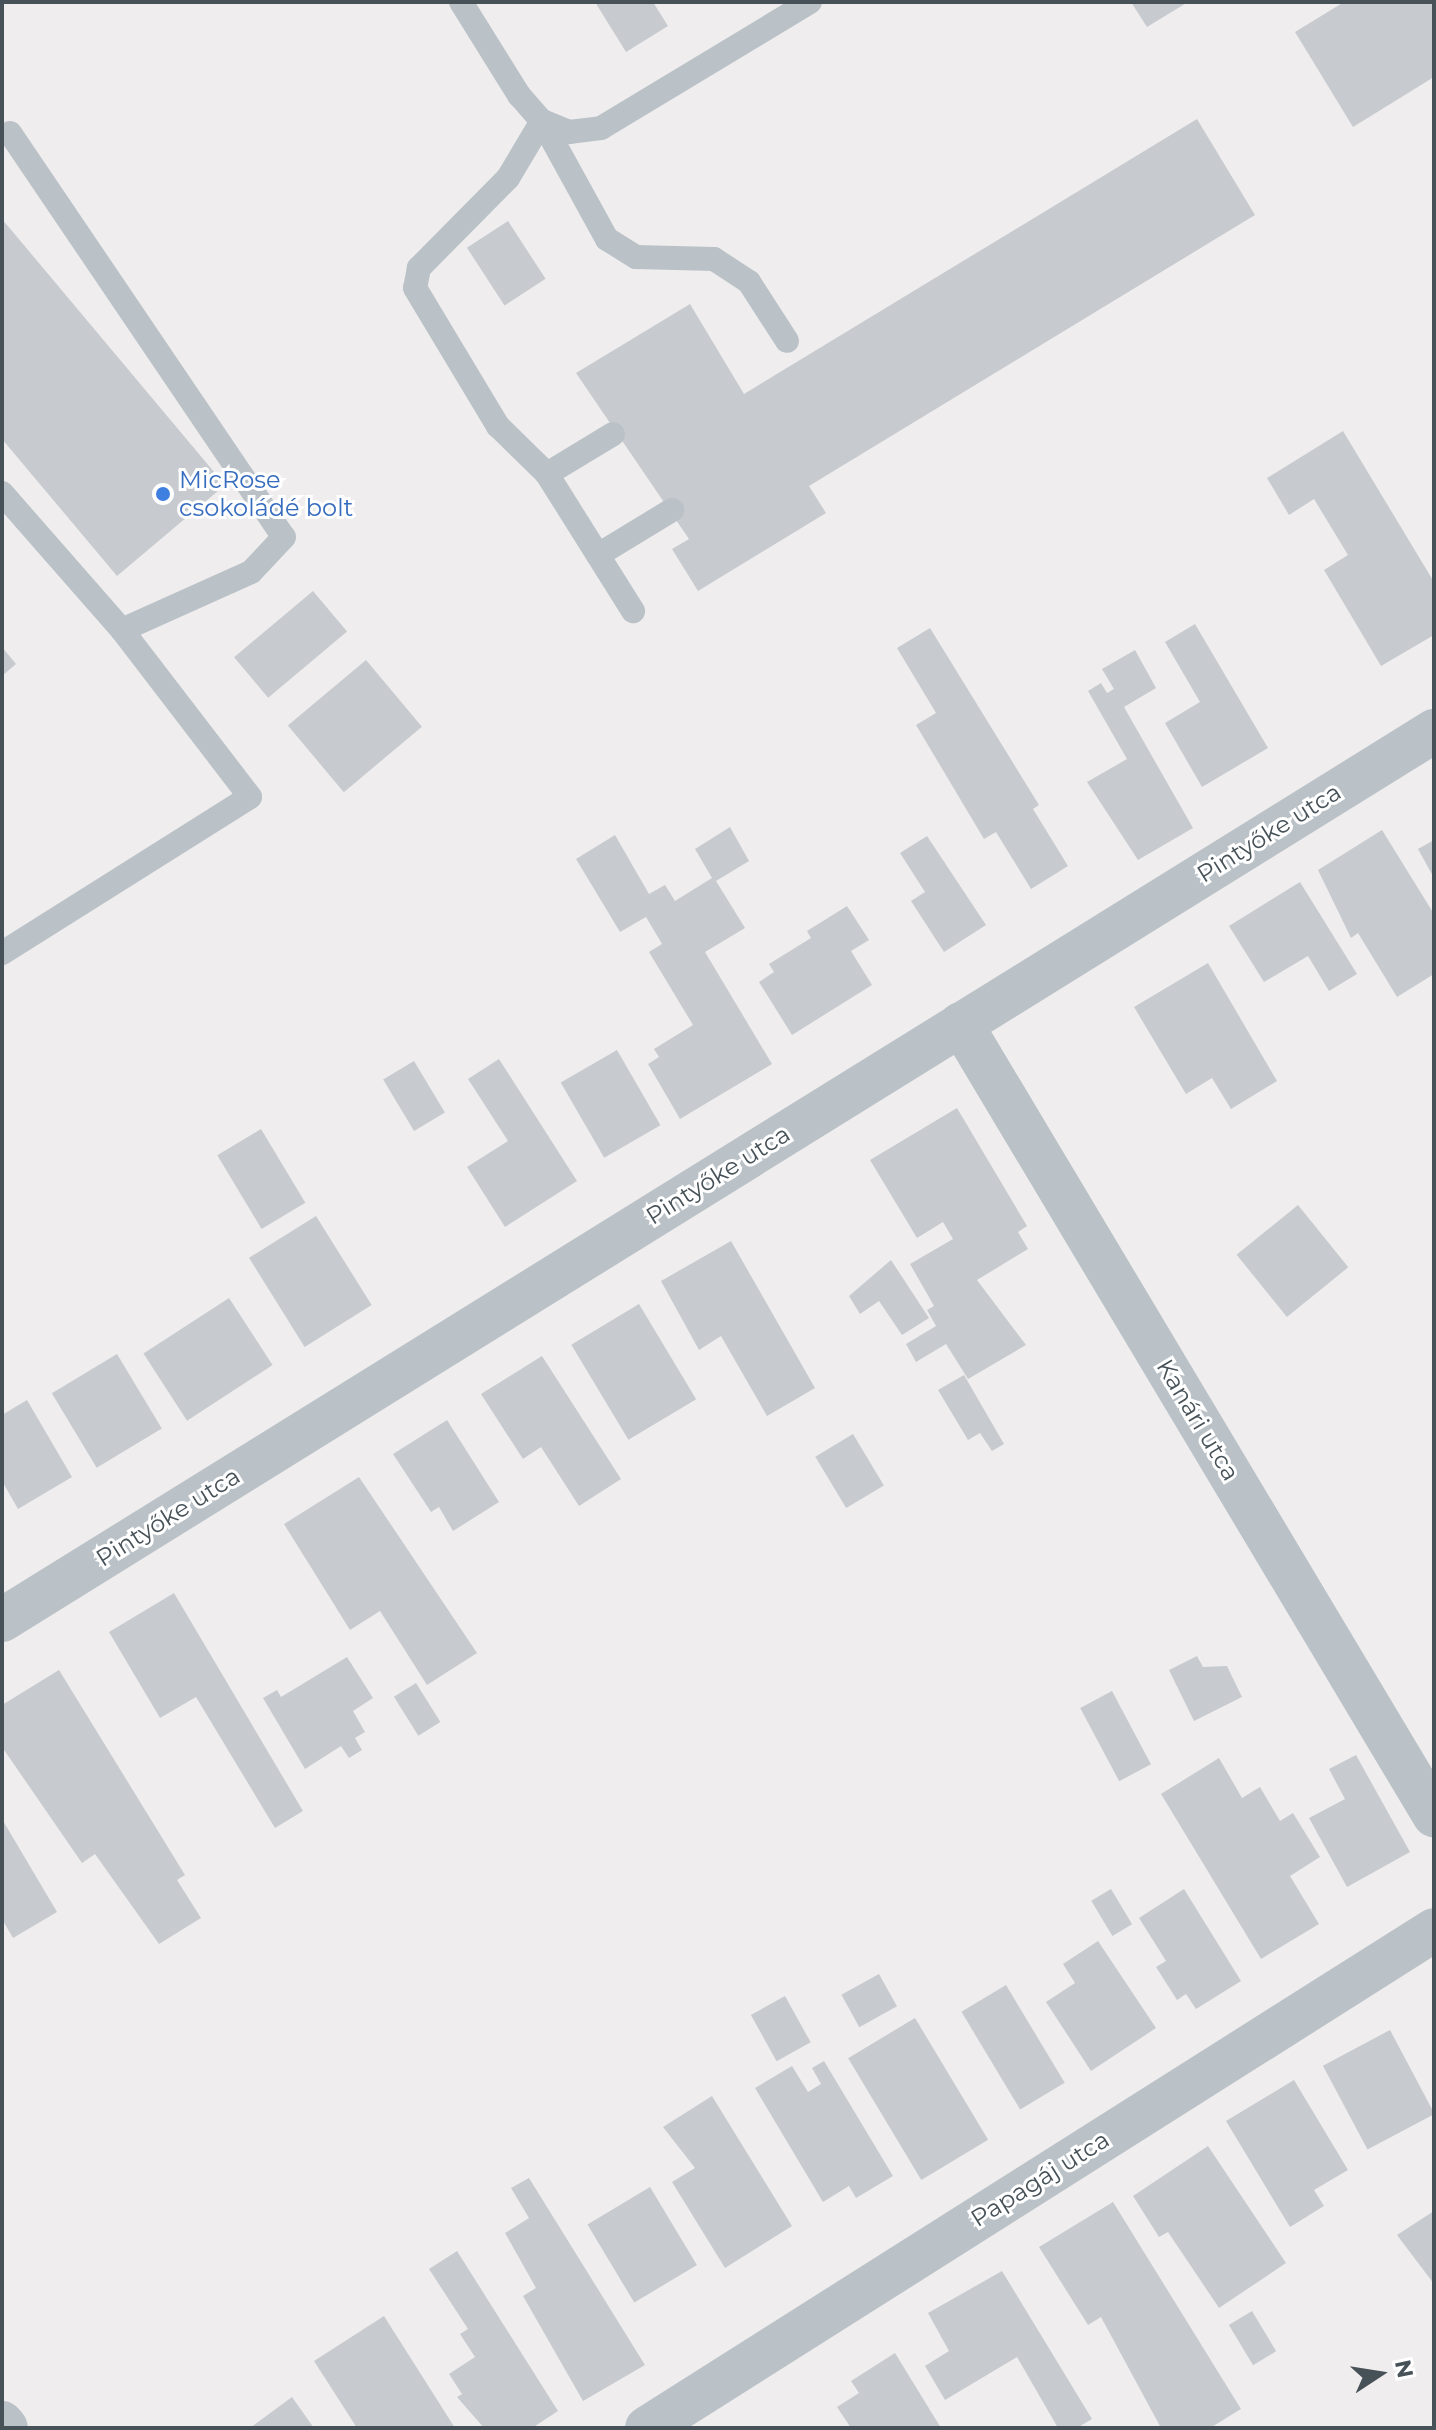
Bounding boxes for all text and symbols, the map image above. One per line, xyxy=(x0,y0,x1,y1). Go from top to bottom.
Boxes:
place label: MicRose csokoládé bolt xyxy=(179,466,353,522)
marker: MicRose csokoládé bolt xyxy=(154,485,172,503)
street label: Pintyőke utca xyxy=(1192,777,1346,889)
street label: Pintyőke utca xyxy=(641,1119,795,1231)
street label: Kanári utca xyxy=(1150,1354,1246,1486)
street label: Pintyőke utca xyxy=(91,1461,245,1573)
street label: Papagáj utca xyxy=(965,2125,1115,2233)
north arrow xyxy=(1340,2334,1420,2414)
text: N xyxy=(1389,2357,1419,2380)

